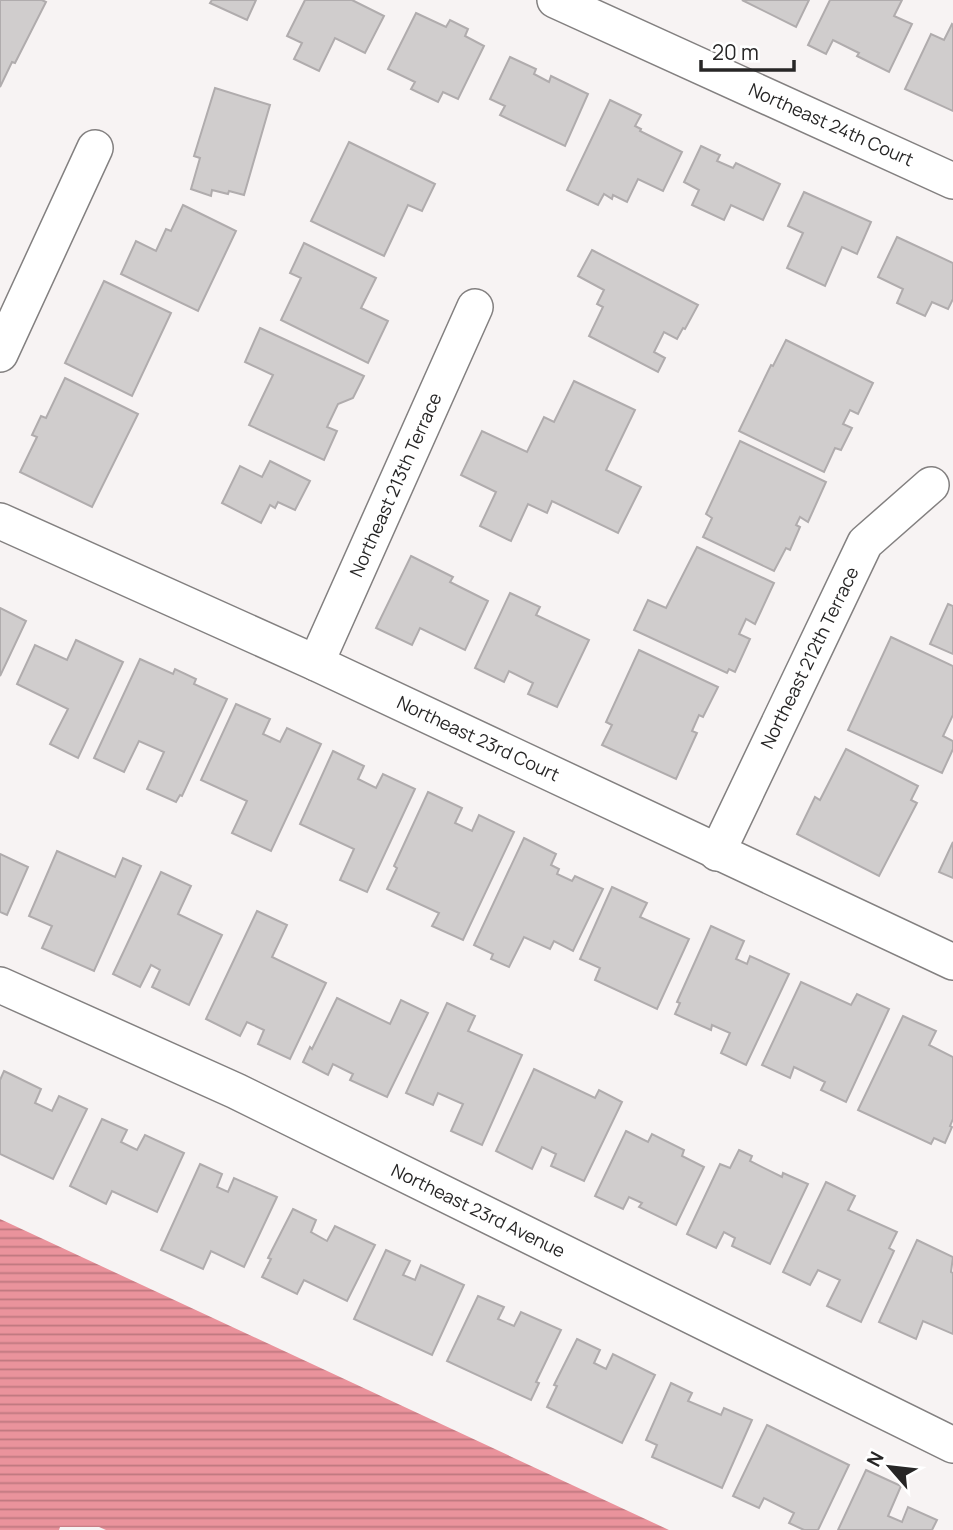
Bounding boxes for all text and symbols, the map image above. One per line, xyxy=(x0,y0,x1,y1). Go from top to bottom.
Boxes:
scale bar xyxy=(701,28,794,72)
text: 20 m xyxy=(712,38,759,66)
street label: Northeast 24th Court xyxy=(745,77,918,171)
street label: Northeast 213th Terrace xyxy=(344,389,447,581)
street label: Northeast 212th Terrace xyxy=(755,563,864,753)
street label: Northeast 23rd Court xyxy=(393,690,564,786)
street label: Northeast 23rd Avenue xyxy=(388,1158,569,1263)
north arrow xyxy=(855,1432,925,1502)
text: N xyxy=(860,1447,890,1471)

